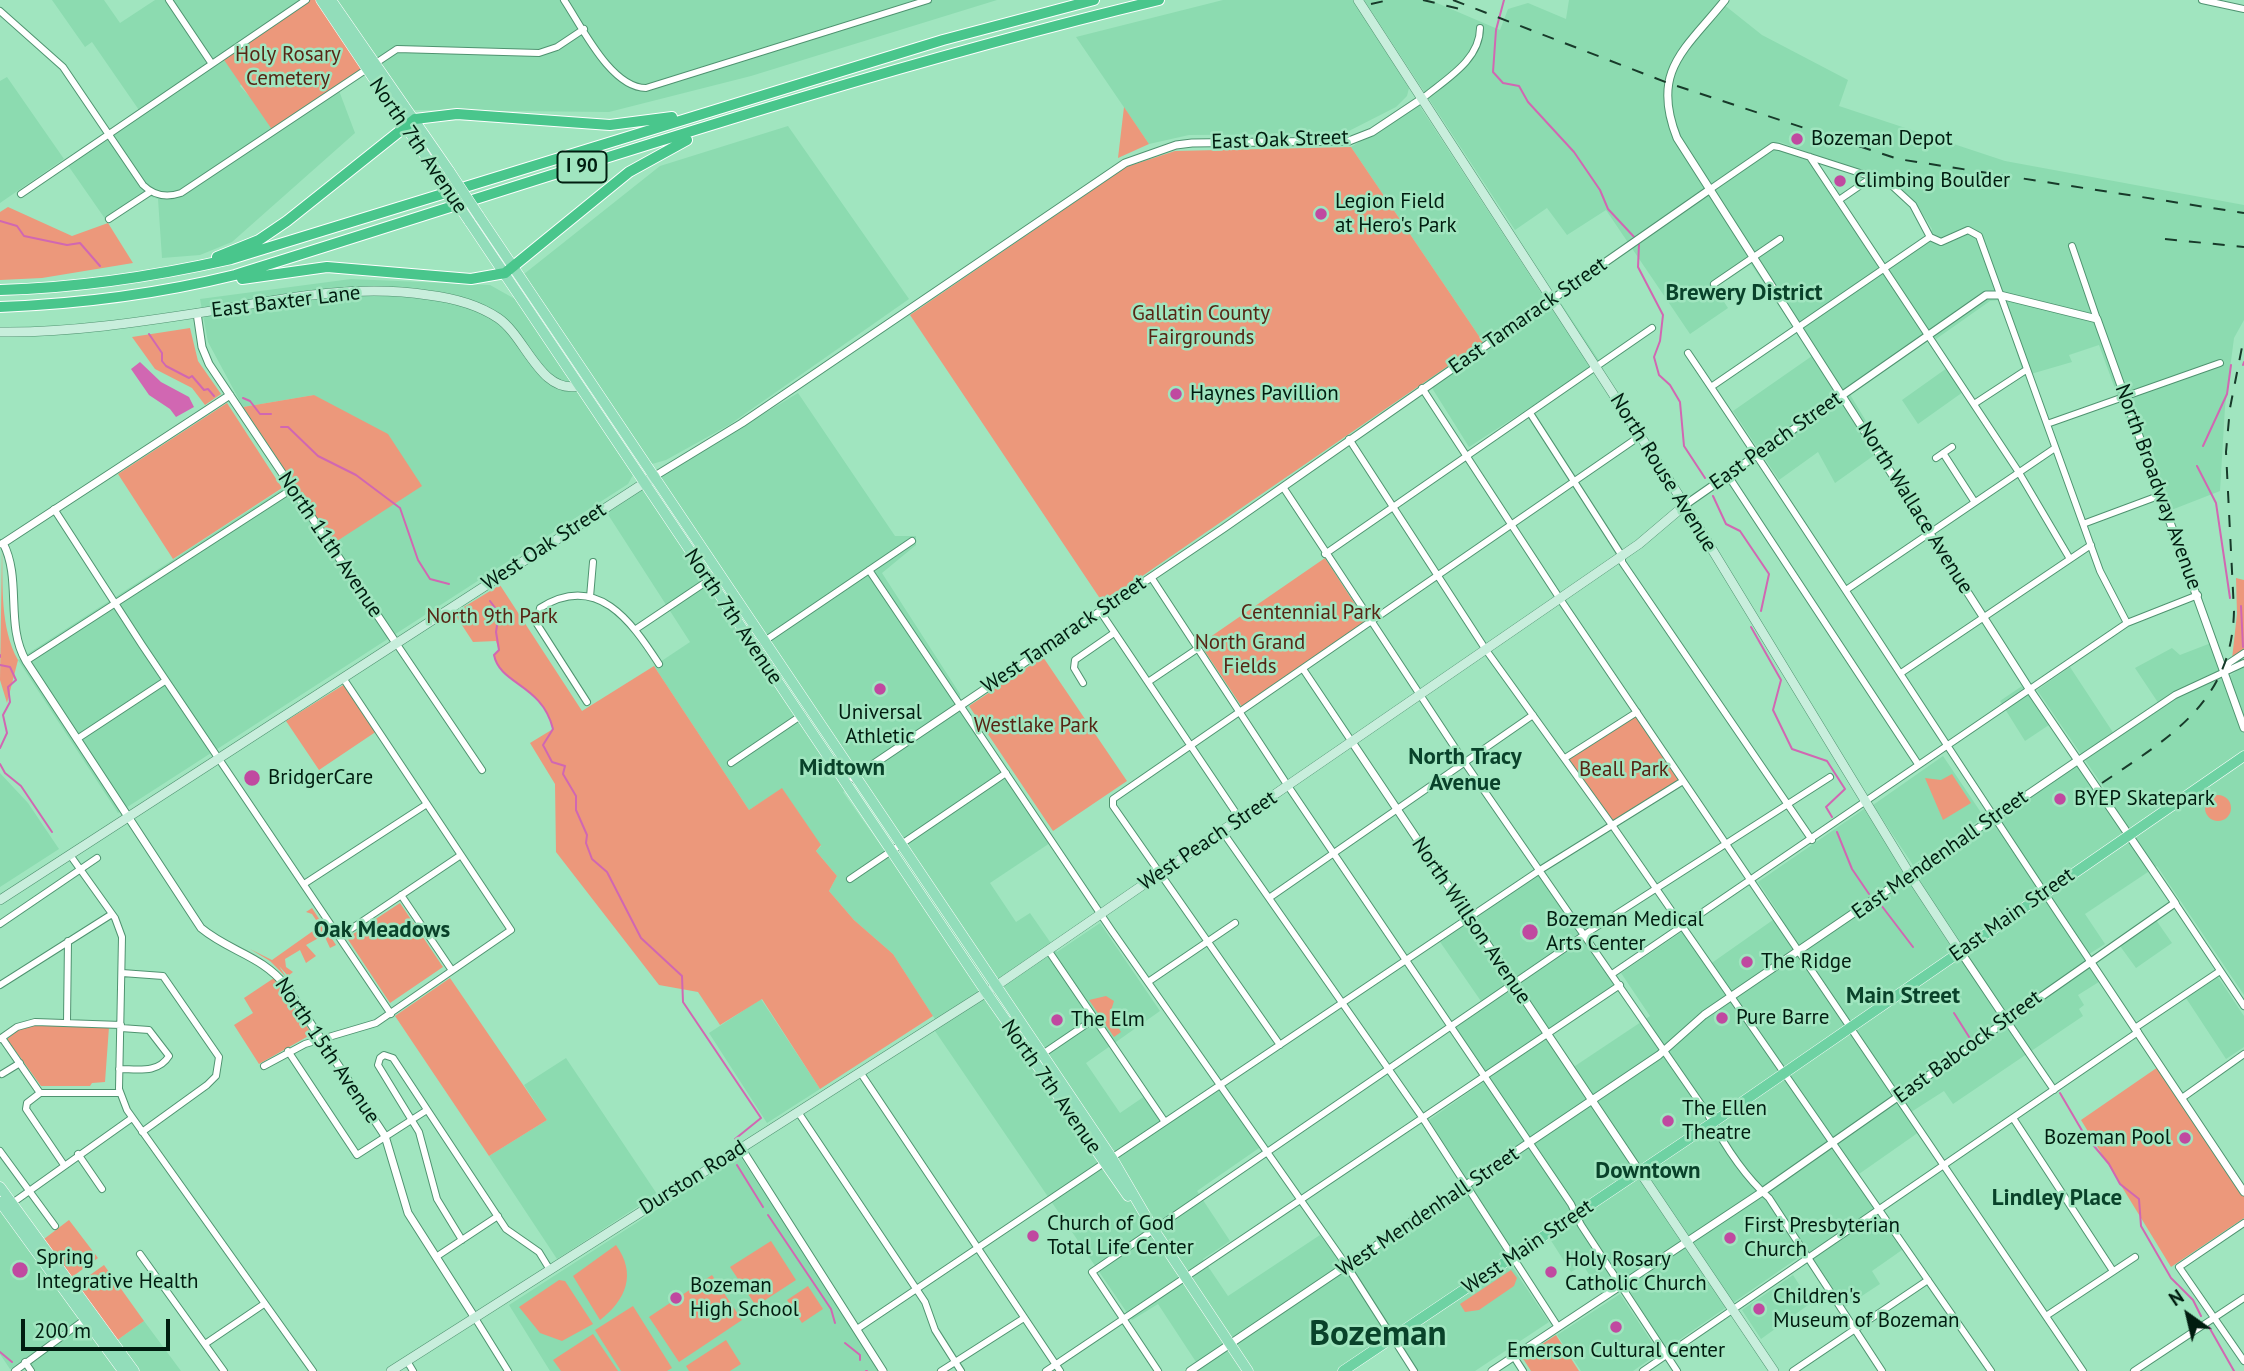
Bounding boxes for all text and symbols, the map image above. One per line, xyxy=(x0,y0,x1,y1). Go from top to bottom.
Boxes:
park label: Holy Rosary Cemetery xyxy=(235,42,341,92)
street label: North 7th Avenue xyxy=(363,73,473,219)
street label: East Oak Street xyxy=(1211,125,1349,155)
place label: Bozeman Depot xyxy=(1811,126,1953,152)
marker: Bozeman Depot xyxy=(1789,131,1805,147)
road number: I 90 xyxy=(558,152,606,182)
place label: Climbing Boulder xyxy=(1854,168,2010,194)
marker: Climbing Boulder xyxy=(1832,173,1848,189)
place label: Legion Field at Hero's Park xyxy=(1335,189,1457,239)
marker: Legion Field at Hero's Park xyxy=(1313,206,1329,222)
street label: East Tamarack Street xyxy=(1444,252,1612,380)
district label: Brewery District xyxy=(1665,279,1823,307)
street label: East Baxter Lane xyxy=(210,280,362,324)
park label: Gallatin County Fairgrounds xyxy=(1132,301,1270,351)
place label: Haynes Pavillion xyxy=(1190,381,1339,407)
street label: North Broadway Avenue xyxy=(2109,381,2207,593)
marker: Haynes Pavillion xyxy=(1168,386,1184,402)
street label: East Peach Street xyxy=(1705,386,1847,496)
street label: North Rouse Avenue xyxy=(1604,389,1722,557)
street label: North Wallace Avenue xyxy=(1852,417,1978,599)
street label: North 11th Avenue xyxy=(272,467,388,623)
street label: West Oak Street xyxy=(477,498,611,596)
street label: North 7th Avenue xyxy=(678,544,788,690)
street label: West Tamarack Street xyxy=(977,571,1151,699)
park label: Centennial Park xyxy=(1241,600,1381,626)
park label: North 9th Park xyxy=(426,604,558,630)
park label: North Grand Fields xyxy=(1195,630,1305,680)
marker: Universal Athletic xyxy=(872,681,888,697)
place label: Universal Athletic xyxy=(838,700,922,750)
park label: Westlake Park xyxy=(974,713,1098,739)
district label: North Tracy Avenue xyxy=(1408,743,1522,797)
district label: Midtown xyxy=(799,754,885,782)
park label: Beall Park xyxy=(1579,757,1669,783)
place label: BridgerCare xyxy=(268,765,373,791)
marker: BridgerCare xyxy=(242,768,262,788)
street label: East Mendenhall Street xyxy=(1847,785,2033,925)
street label: West Peach Street xyxy=(1134,786,1282,896)
place label: BYEP Skatepark xyxy=(2074,786,2215,812)
marker: BYEP Skatepark xyxy=(2052,791,2068,807)
street label: North Willson Avenue xyxy=(1406,833,1536,1009)
street label: East Main Street xyxy=(1945,863,2079,967)
place label: Bozeman Medical Arts Center xyxy=(1546,907,1704,957)
district label: Oak Meadows xyxy=(314,916,450,944)
marker: Bozeman Medical Arts Center xyxy=(1520,922,1540,942)
place label: The Ridge xyxy=(1761,949,1852,975)
marker: The Ridge xyxy=(1739,954,1755,970)
street label: North 15th Avenue xyxy=(269,973,385,1129)
district label: Main Street xyxy=(1846,982,1960,1010)
street label: East Babcock Street xyxy=(1889,985,2047,1109)
place label: Pure Barre xyxy=(1736,1005,1829,1031)
place label: The Elm xyxy=(1071,1007,1145,1033)
marker: Pure Barre xyxy=(1714,1010,1730,1026)
marker: The Elm xyxy=(1049,1012,1065,1028)
street label: North 7th Avenue xyxy=(995,1015,1107,1159)
place label: The Ellen Theatre xyxy=(1682,1096,1767,1146)
marker: The Ellen Theatre xyxy=(1660,1113,1676,1129)
place label: Bozeman Pool xyxy=(2044,1125,2171,1151)
marker: Bozeman Pool xyxy=(2177,1130,2193,1146)
street label: Durston Road xyxy=(635,1135,751,1221)
street label: West Mendenhall Street xyxy=(1332,1142,1524,1282)
district label: Downtown xyxy=(1595,1157,1701,1185)
district label: Lindley Place xyxy=(1992,1184,2122,1212)
street label: West Main Street xyxy=(1458,1194,1598,1300)
place label: Church of God Total Life Center xyxy=(1047,1211,1194,1261)
place label: First Presbyterian Church xyxy=(1744,1213,1900,1263)
marker: Church of God Total Life Center xyxy=(1025,1228,1041,1244)
marker: First Presbyterian Church xyxy=(1722,1230,1738,1246)
place label: Spring Integrative Health xyxy=(36,1245,199,1295)
place label: Holy Rosary Catholic Church xyxy=(1565,1247,1707,1297)
marker: Spring Integrative Health xyxy=(10,1260,30,1280)
marker: Holy Rosary Catholic Church xyxy=(1543,1264,1559,1280)
place label: Bozeman High School xyxy=(690,1273,799,1323)
north arrow xyxy=(2153,1280,2223,1350)
place label: Children's Museum of Bozeman xyxy=(1773,1284,1960,1334)
text: N xyxy=(2164,1284,2188,1311)
marker: Bozeman High School xyxy=(668,1290,684,1306)
marker: Children's Museum of Bozeman xyxy=(1751,1301,1767,1317)
scale bar xyxy=(24,1304,173,1348)
district label: Bozeman xyxy=(1309,1314,1447,1356)
text: 200 m xyxy=(34,1317,91,1344)
marker: Emerson Cultural Center xyxy=(1608,1319,1624,1335)
place label: Emerson Cultural Center xyxy=(1507,1338,1725,1364)

